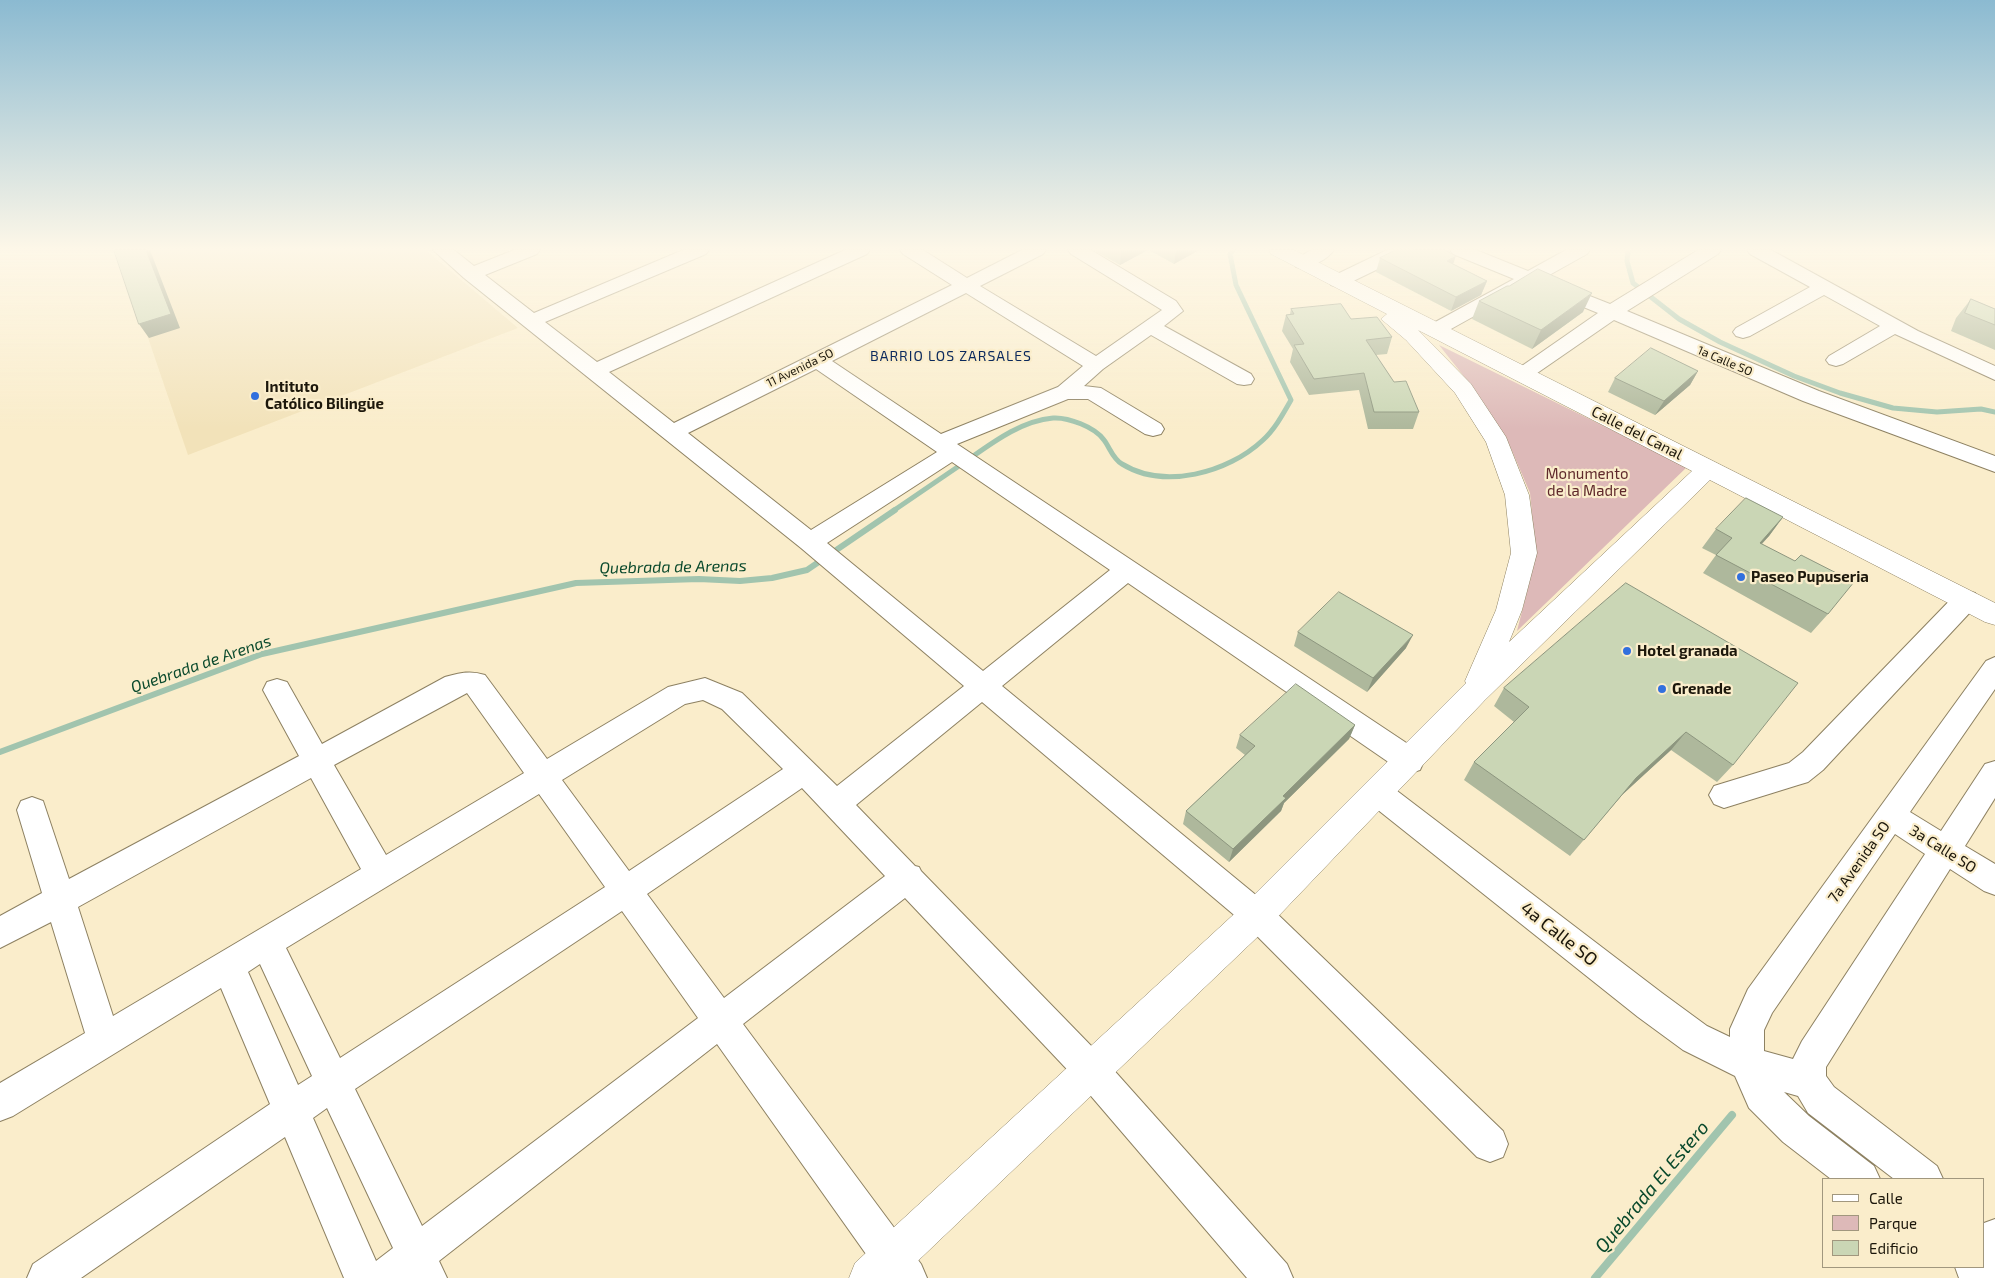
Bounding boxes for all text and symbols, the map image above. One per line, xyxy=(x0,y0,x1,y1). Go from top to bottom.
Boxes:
street label: 1a Calle SO xyxy=(1695,343,1755,379)
street label: 11 Avenida SO xyxy=(764,346,836,390)
district label: BARRIO LOS ZARSALES xyxy=(868,348,1034,364)
place label: Intituto Católico Bilingüe xyxy=(265,378,384,413)
marker: Intituto Católico Bilingüe xyxy=(249,390,261,402)
street label: Calle del Canal xyxy=(1588,402,1686,464)
park label: Monumento de la Madre xyxy=(1545,465,1629,500)
water label: Quebrada de Arenas xyxy=(599,556,747,578)
place label: Paseo Pupuseria xyxy=(1751,568,1869,586)
marker: Paseo Pupuseria xyxy=(1735,571,1747,583)
water label: Quebrada de Arenas xyxy=(128,631,274,697)
place label: Hotel granada xyxy=(1637,642,1738,660)
marker: Hotel granada xyxy=(1621,645,1633,657)
place label: Grenade xyxy=(1672,680,1731,698)
marker: Grenade xyxy=(1656,683,1668,695)
street label: 7a Avenida SO xyxy=(1824,818,1894,906)
street label: 3a Calle SO xyxy=(1906,821,1980,877)
street label: 4a Calle SO xyxy=(1516,897,1602,971)
water label: Quebrada El Estero xyxy=(1590,1117,1714,1257)
legend xyxy=(1822,1178,1985,1268)
text: Calle xyxy=(1869,1189,1903,1207)
text: Parque xyxy=(1869,1214,1917,1232)
text: Edificio xyxy=(1869,1239,1918,1257)

